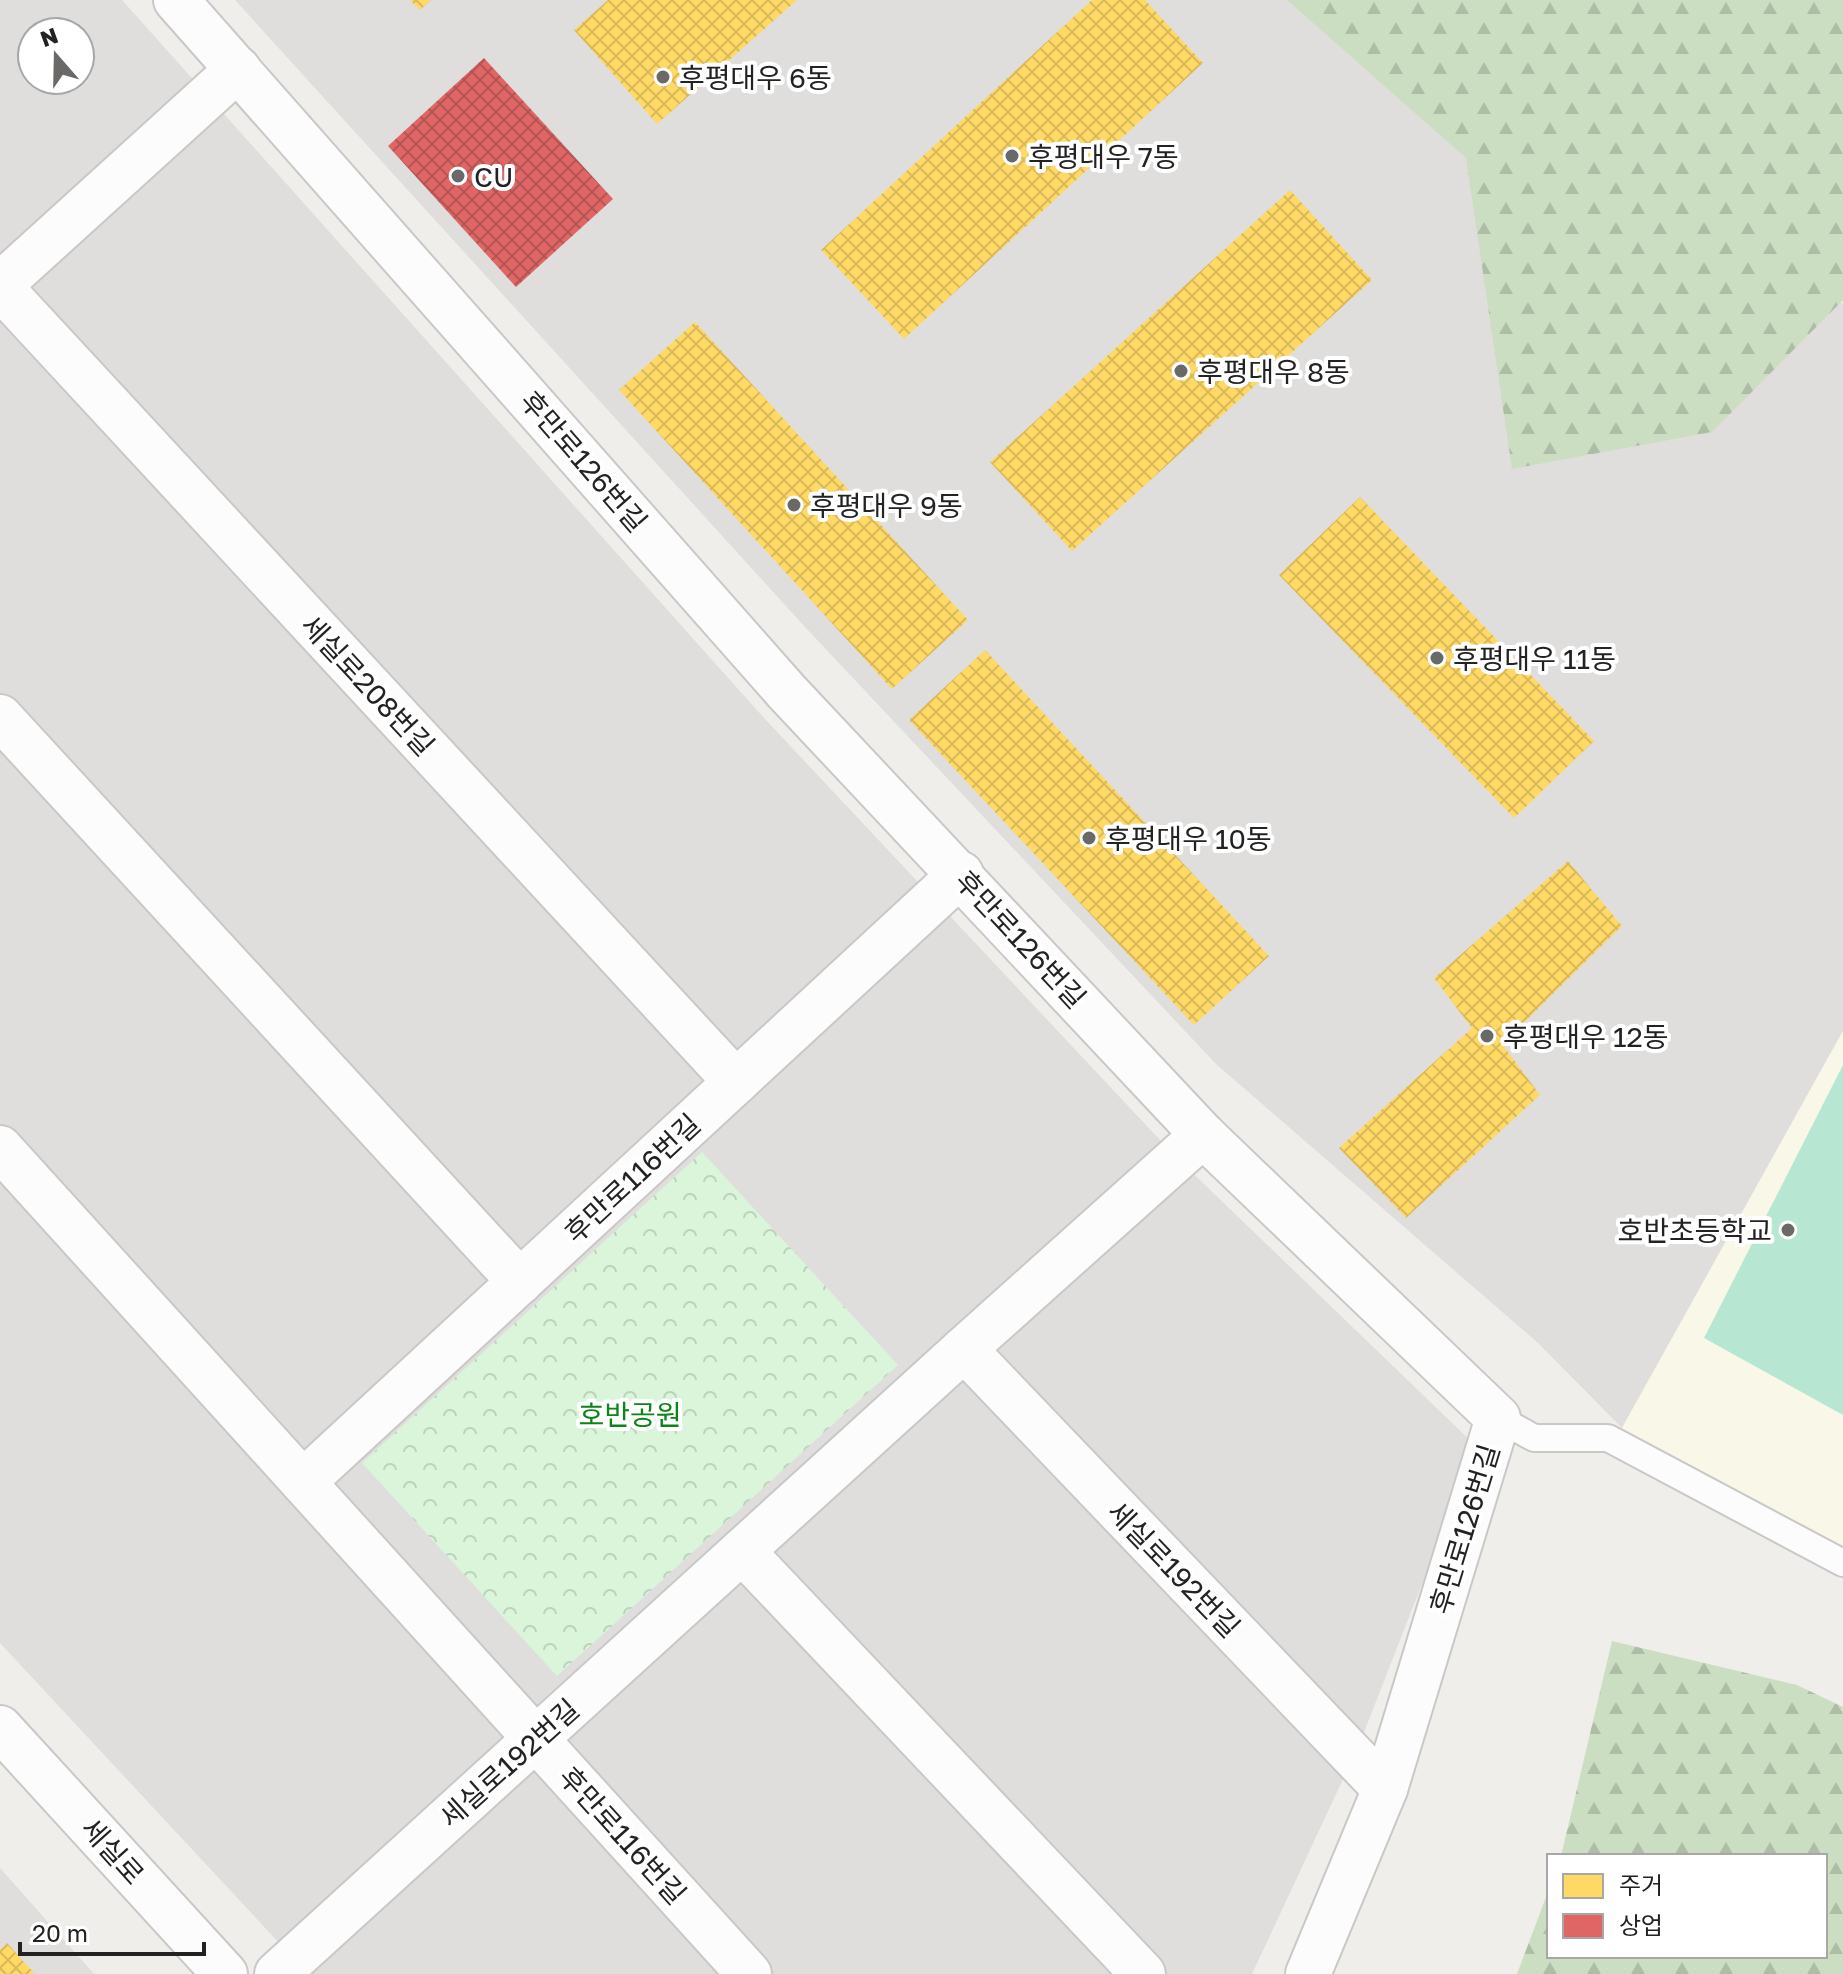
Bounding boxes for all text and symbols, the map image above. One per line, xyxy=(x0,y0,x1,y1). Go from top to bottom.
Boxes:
north arrow xyxy=(16,16,96,96)
text: N xyxy=(37,21,61,52)
place label: 후평대우 6동 xyxy=(679,61,832,94)
marker: 후평대우 6동 xyxy=(654,68,672,86)
place label: 후평대우 7동 xyxy=(1028,140,1179,173)
marker: 후평대우 7동 xyxy=(1003,147,1021,165)
place label: CU xyxy=(474,160,513,193)
marker: CU xyxy=(449,167,467,185)
place label: 후평대우 8동 xyxy=(1197,355,1350,388)
marker: 후평대우 8동 xyxy=(1172,362,1190,380)
street label: 후만로126번길 xyxy=(514,384,654,538)
place label: 후평대우 9동 xyxy=(810,489,963,522)
marker: 후평대우 9동 xyxy=(785,496,803,514)
street label: 세실로208번길 xyxy=(295,608,441,762)
place label: 후평대우 11동 xyxy=(1453,642,1616,675)
marker: 후평대우 11동 xyxy=(1428,649,1446,667)
place label: 후평대우 10동 xyxy=(1105,822,1272,855)
marker: 후평대우 10동 xyxy=(1080,829,1098,847)
street label: 후만로126번길 xyxy=(949,864,1093,1014)
place label: 후평대우 12동 xyxy=(1503,1020,1669,1053)
marker: 후평대우 12동 xyxy=(1478,1027,1496,1045)
street label: 후만로116번길 xyxy=(558,1107,706,1249)
place label: 호반초등학교 xyxy=(1617,1214,1772,1247)
marker: 호반초등학교 xyxy=(1779,1221,1797,1239)
park label: 호반공원 xyxy=(578,1398,682,1431)
street label: 후만로126번길 xyxy=(1423,1440,1505,1618)
street label: 세실로192번길 xyxy=(1101,1494,1247,1644)
street label: 세실로192번길 xyxy=(433,1692,585,1834)
street label: 후만로116번길 xyxy=(553,1760,693,1910)
street label: 세실로 xyxy=(75,1811,151,1891)
legend xyxy=(1547,1854,1827,1958)
text: 주거 xyxy=(1619,1870,1663,1899)
scale bar xyxy=(20,1906,204,1956)
text: 상업 xyxy=(1619,1910,1663,1939)
text: 20 m xyxy=(32,1918,88,1947)

